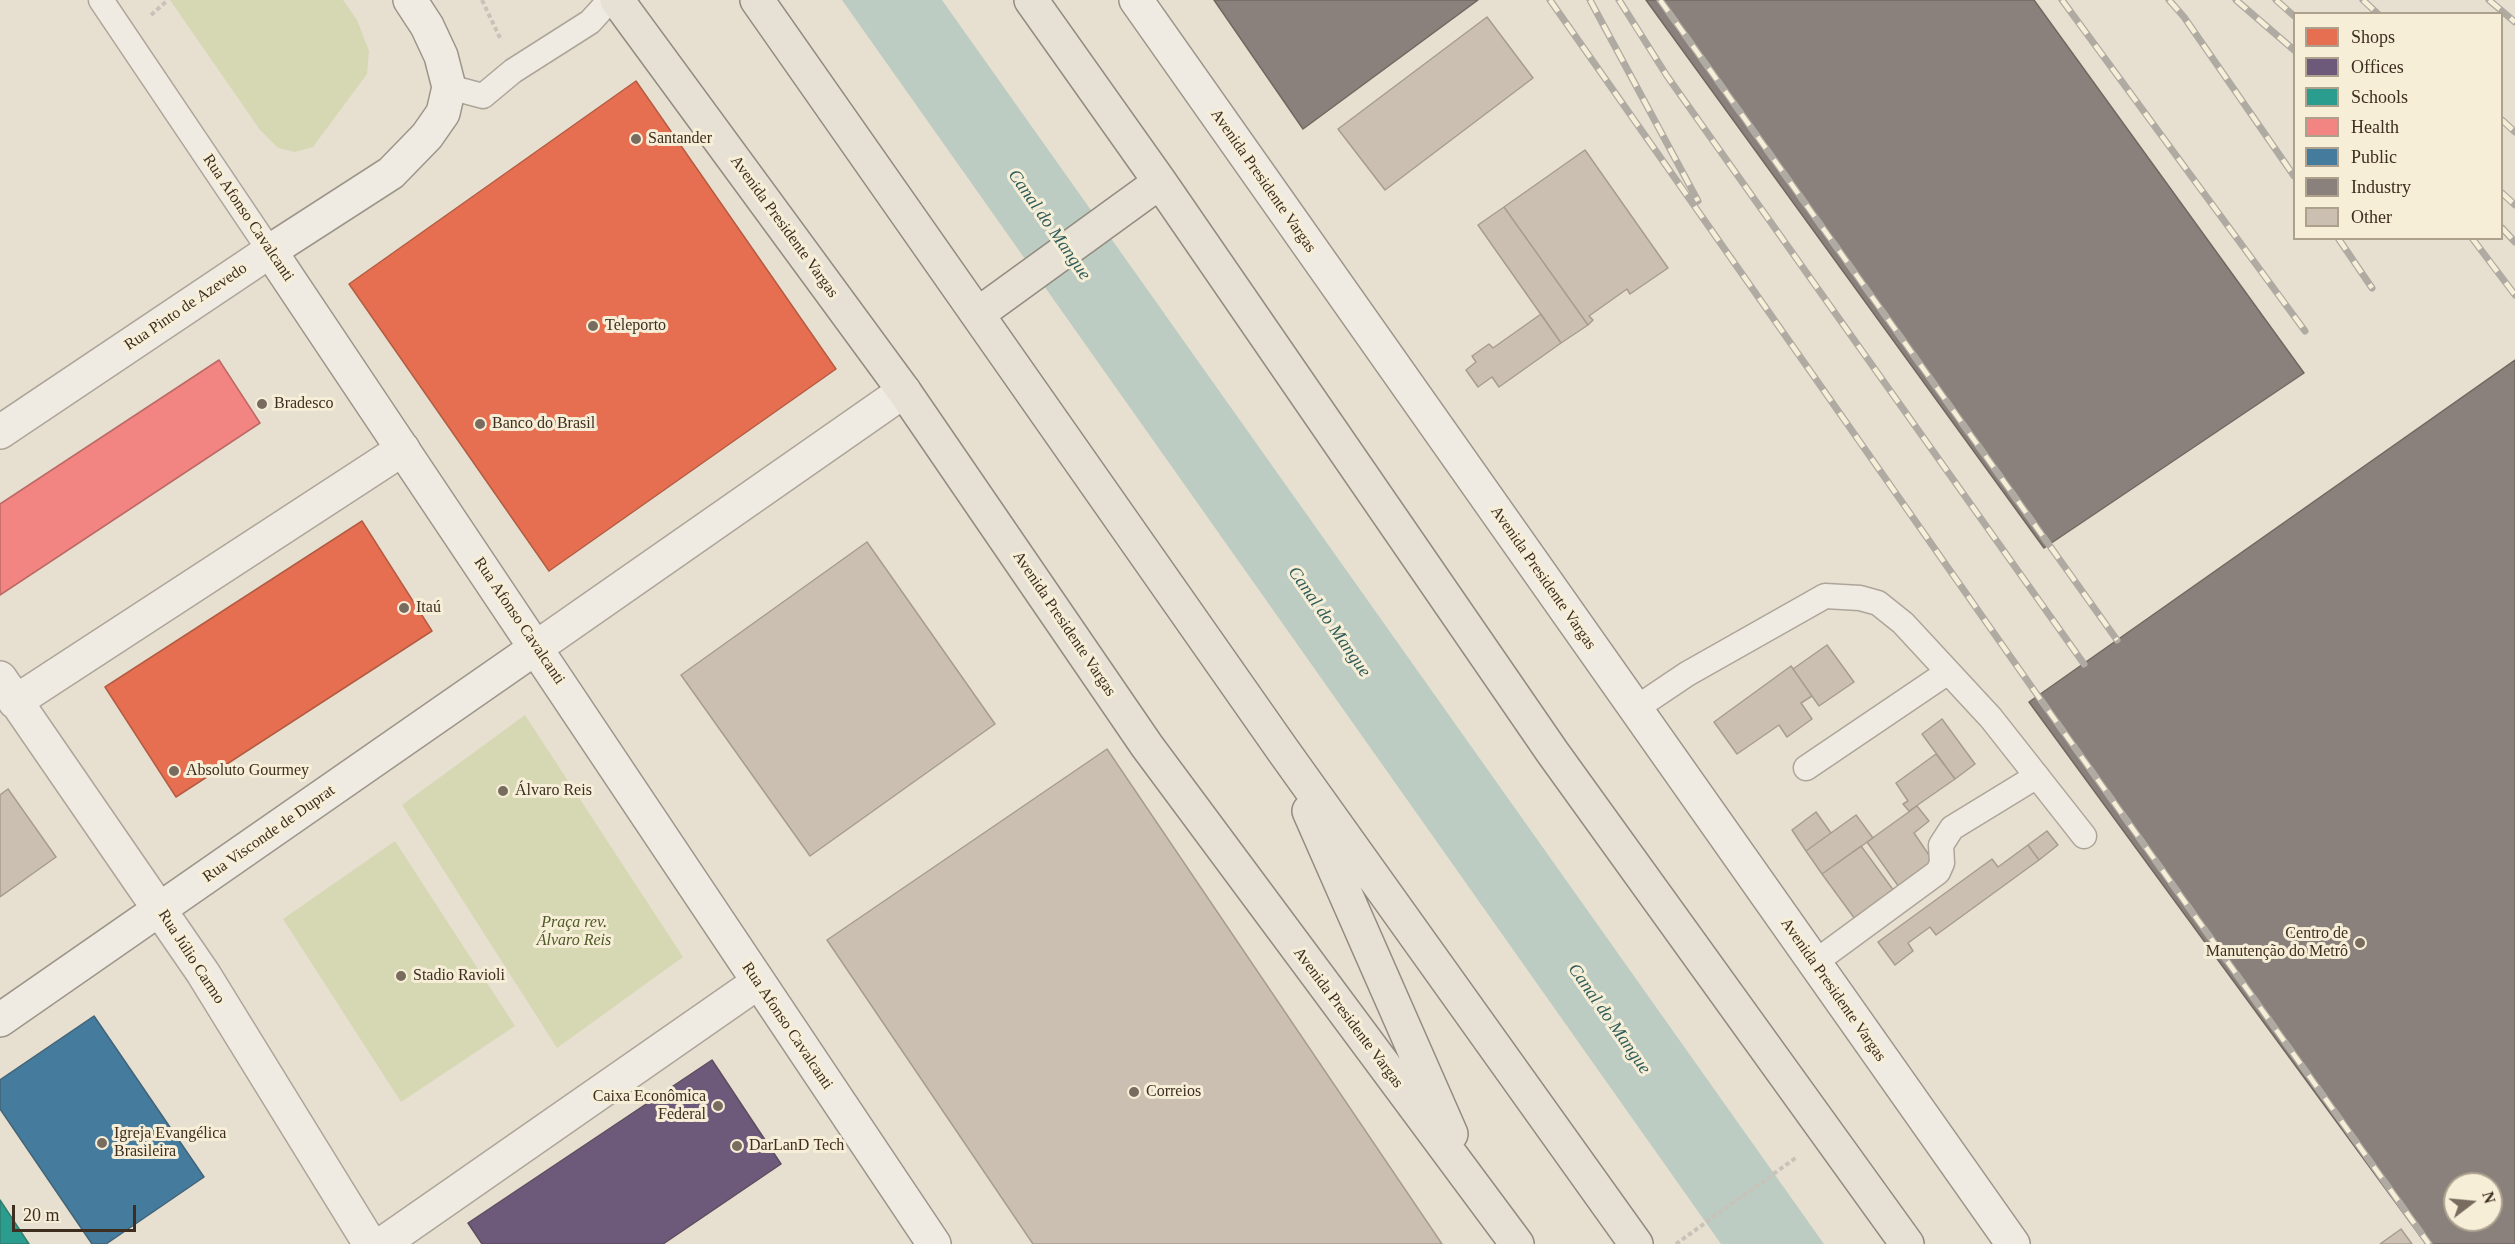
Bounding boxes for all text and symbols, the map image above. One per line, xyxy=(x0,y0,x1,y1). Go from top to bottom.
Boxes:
legend xyxy=(2293,12,2503,240)
text: Shops xyxy=(2351,27,2395,47)
text: Offices xyxy=(2351,57,2404,77)
text: Schools xyxy=(2351,87,2408,107)
street label: Avenida Presidente Vargas xyxy=(1206,105,1320,257)
text: Health xyxy=(2351,117,2399,137)
place label: Santander xyxy=(648,129,712,149)
marker: Santander xyxy=(629,132,643,146)
text: Public xyxy=(2351,147,2397,167)
street label: Rua Afonso Cavalcanti xyxy=(198,151,298,285)
street label: Avenida Presidente Vargas xyxy=(726,152,842,302)
water label: Canal do Mangue xyxy=(1003,166,1095,284)
text: Industry xyxy=(2351,177,2411,197)
text: Other xyxy=(2351,207,2392,227)
street label: Rua Pinto de Azevedo xyxy=(121,259,251,355)
place label: Teleporto xyxy=(605,316,666,336)
marker: Teleporto xyxy=(586,319,600,333)
place label: Bradesco xyxy=(274,394,334,414)
marker: Bradesco xyxy=(255,397,269,411)
place label: Banco do Brasil xyxy=(492,414,595,434)
marker: Banco do Brasil xyxy=(473,417,487,431)
street label: Avenida Presidente Vargas xyxy=(1486,502,1600,654)
street label: Avenida Presidente Vargas xyxy=(1008,548,1120,700)
street label: Rua Afonso Cavalcanti xyxy=(469,554,569,688)
water label: Canal do Mangue xyxy=(1283,563,1375,681)
place label: Itaú xyxy=(416,598,441,618)
marker: Itaú xyxy=(397,601,411,615)
place label: Absoluto Gourmey xyxy=(186,761,309,781)
marker: Absoluto Gourmey xyxy=(167,764,181,778)
street label: Rua Visconde de Duprat xyxy=(199,781,339,887)
place label: Álvaro Reis xyxy=(515,781,592,801)
marker: Álvaro Reis xyxy=(496,784,510,798)
street label: Rua Júlio Carmo xyxy=(153,906,229,1008)
park label: Praça rev. Álvaro Reis xyxy=(537,913,611,951)
street label: Avenida Presidente Vargas xyxy=(1776,914,1890,1066)
place label: Centro de Manutenção do Metrô xyxy=(2206,924,2348,962)
marker: Centro de Manutenção do Metrô xyxy=(2353,936,2367,950)
street label: Avenida Presidente Vargas xyxy=(1289,944,1407,1092)
street label: Rua Afonso Cavalcanti xyxy=(737,959,837,1093)
water label: Canal do Mangue xyxy=(1563,960,1655,1078)
place label: Stadio Ravioli xyxy=(413,966,505,986)
marker: Stadio Ravioli xyxy=(394,969,408,983)
place label: Correios xyxy=(1146,1082,1201,1102)
marker: Correios xyxy=(1127,1085,1141,1099)
place label: Caixa Econômica Federal xyxy=(593,1087,706,1125)
marker: Caixa Econômica Federal xyxy=(711,1099,725,1113)
place label: Igreja Evangélica Brasileira xyxy=(114,1124,226,1162)
marker: Igreja Evangélica Brasileira xyxy=(95,1136,109,1150)
place label: DarLanD Tech xyxy=(749,1136,844,1156)
marker: DarLanD Tech xyxy=(730,1139,744,1153)
north arrow xyxy=(2443,1172,2503,1232)
text: N xyxy=(2479,1190,2499,1205)
scale bar xyxy=(15,1193,140,1231)
text: 20 m xyxy=(23,1205,60,1225)

